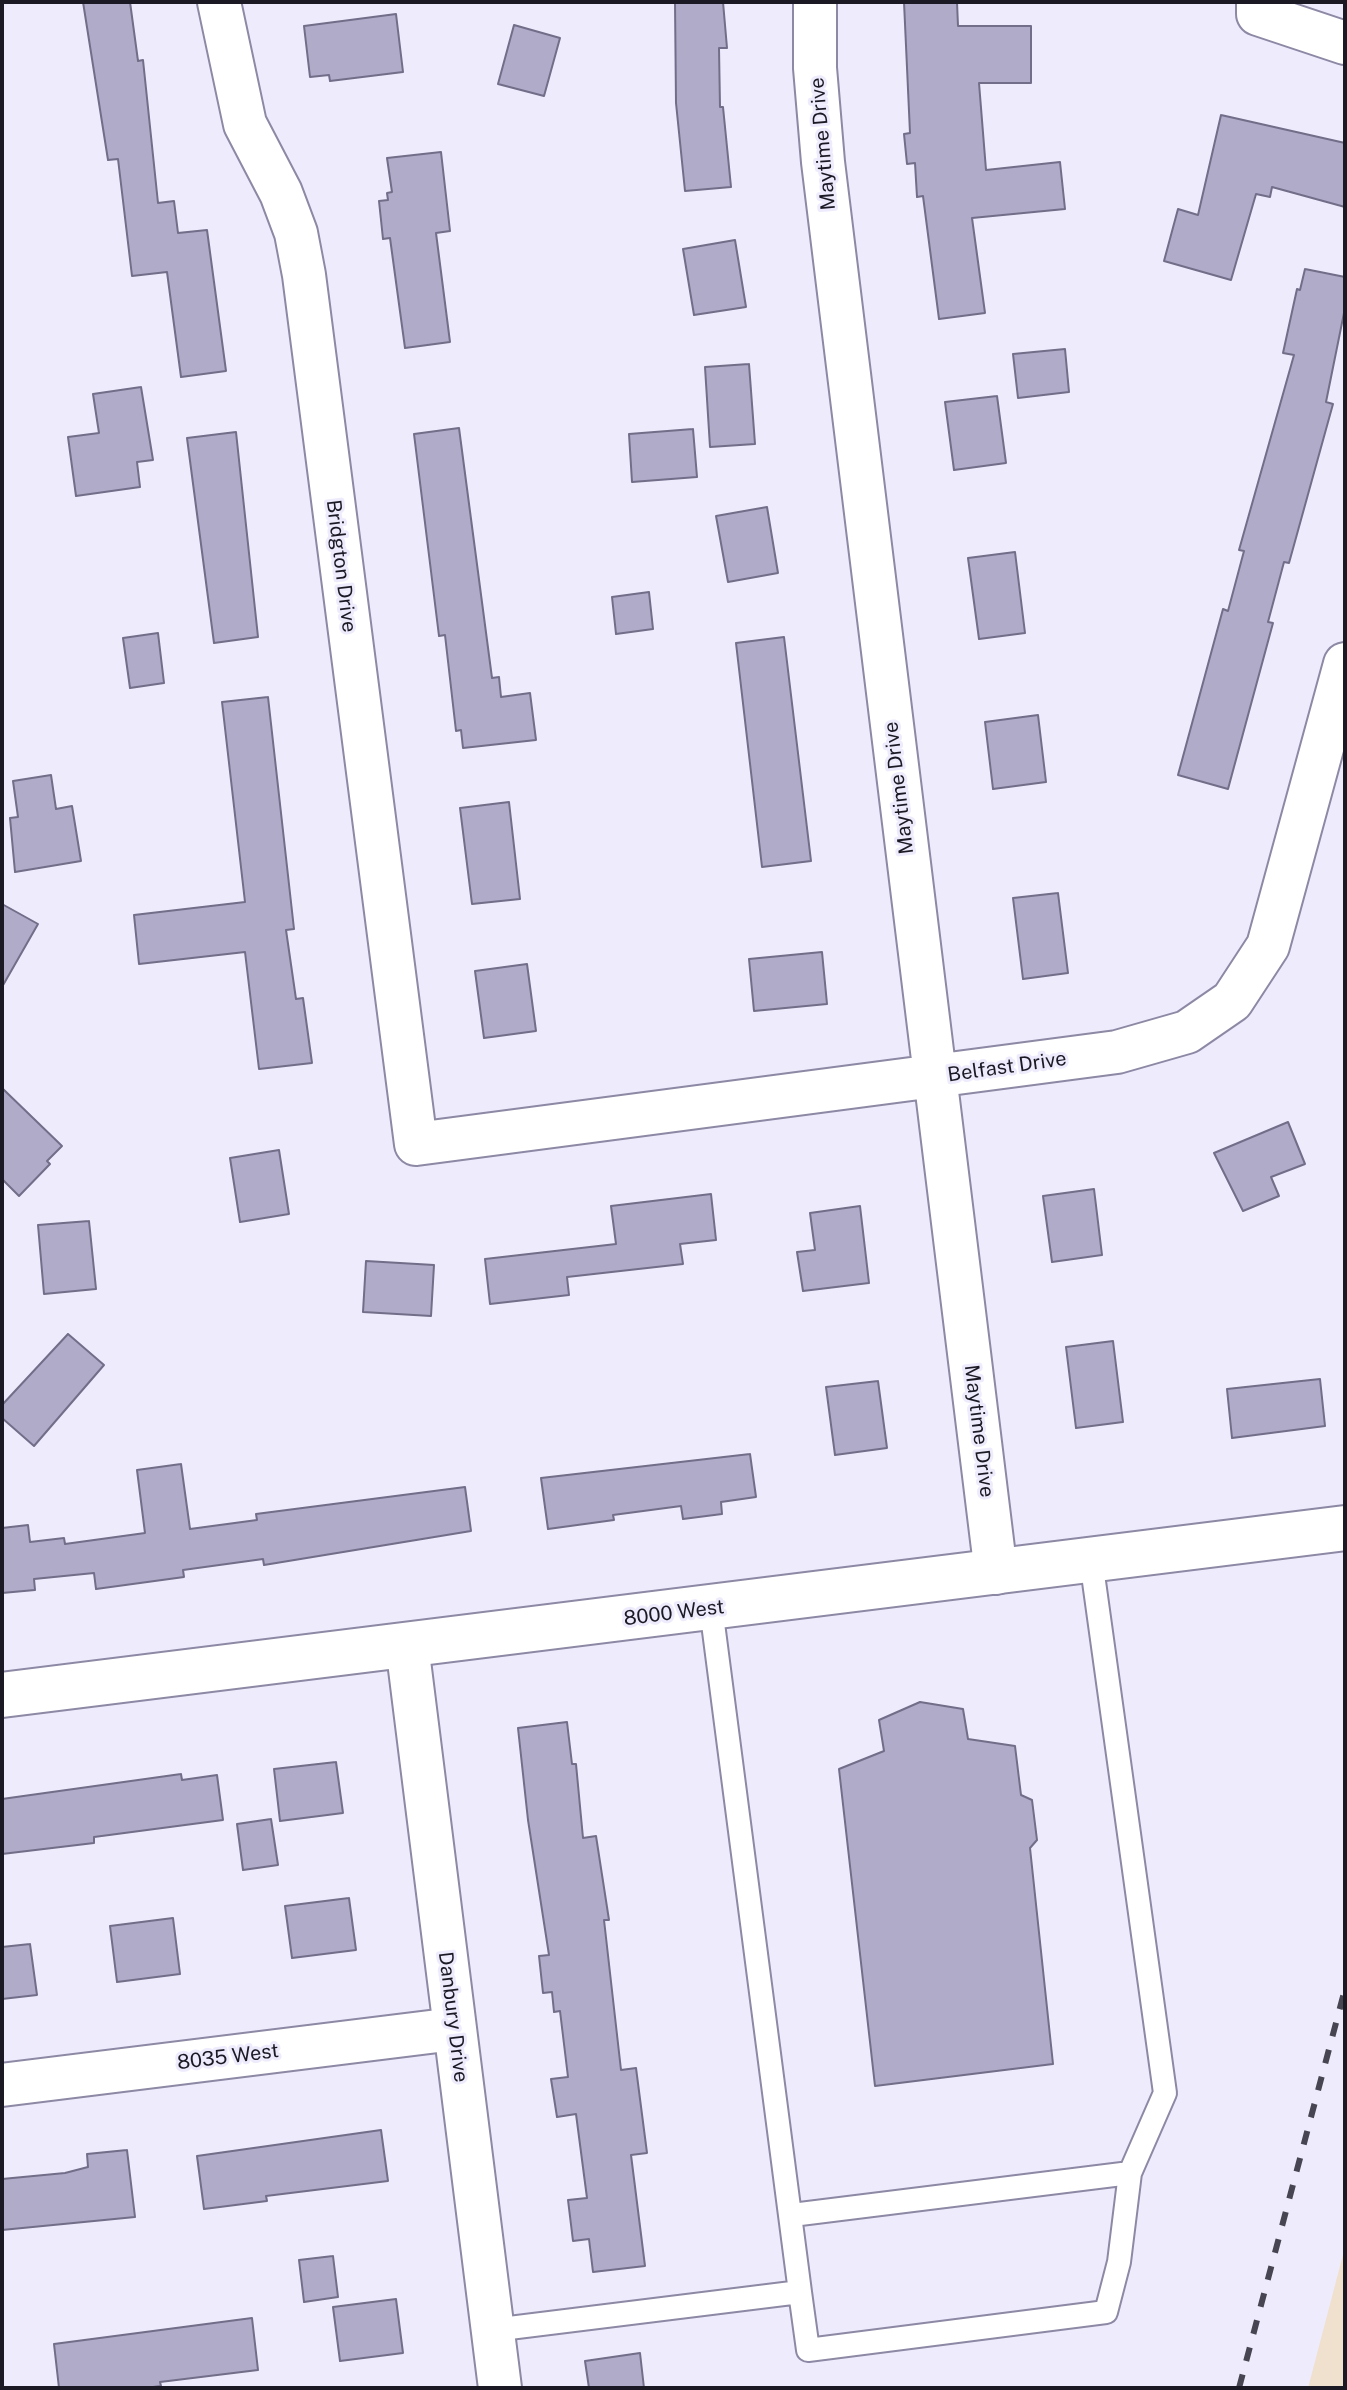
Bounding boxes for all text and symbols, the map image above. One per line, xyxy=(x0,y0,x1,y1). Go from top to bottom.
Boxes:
street label: Maytime Drive xyxy=(805,77,841,211)
street label: Bridgton Drive xyxy=(321,498,361,634)
street label: Maytime Drive xyxy=(879,720,919,856)
street label: Belfast Drive xyxy=(946,1047,1068,1087)
street label: Maytime Drive xyxy=(959,1363,999,1499)
street label: 8000 West xyxy=(622,1595,726,1631)
street label: Danbury Drive xyxy=(433,1950,473,2084)
street label: 8035 West xyxy=(176,2039,280,2075)

